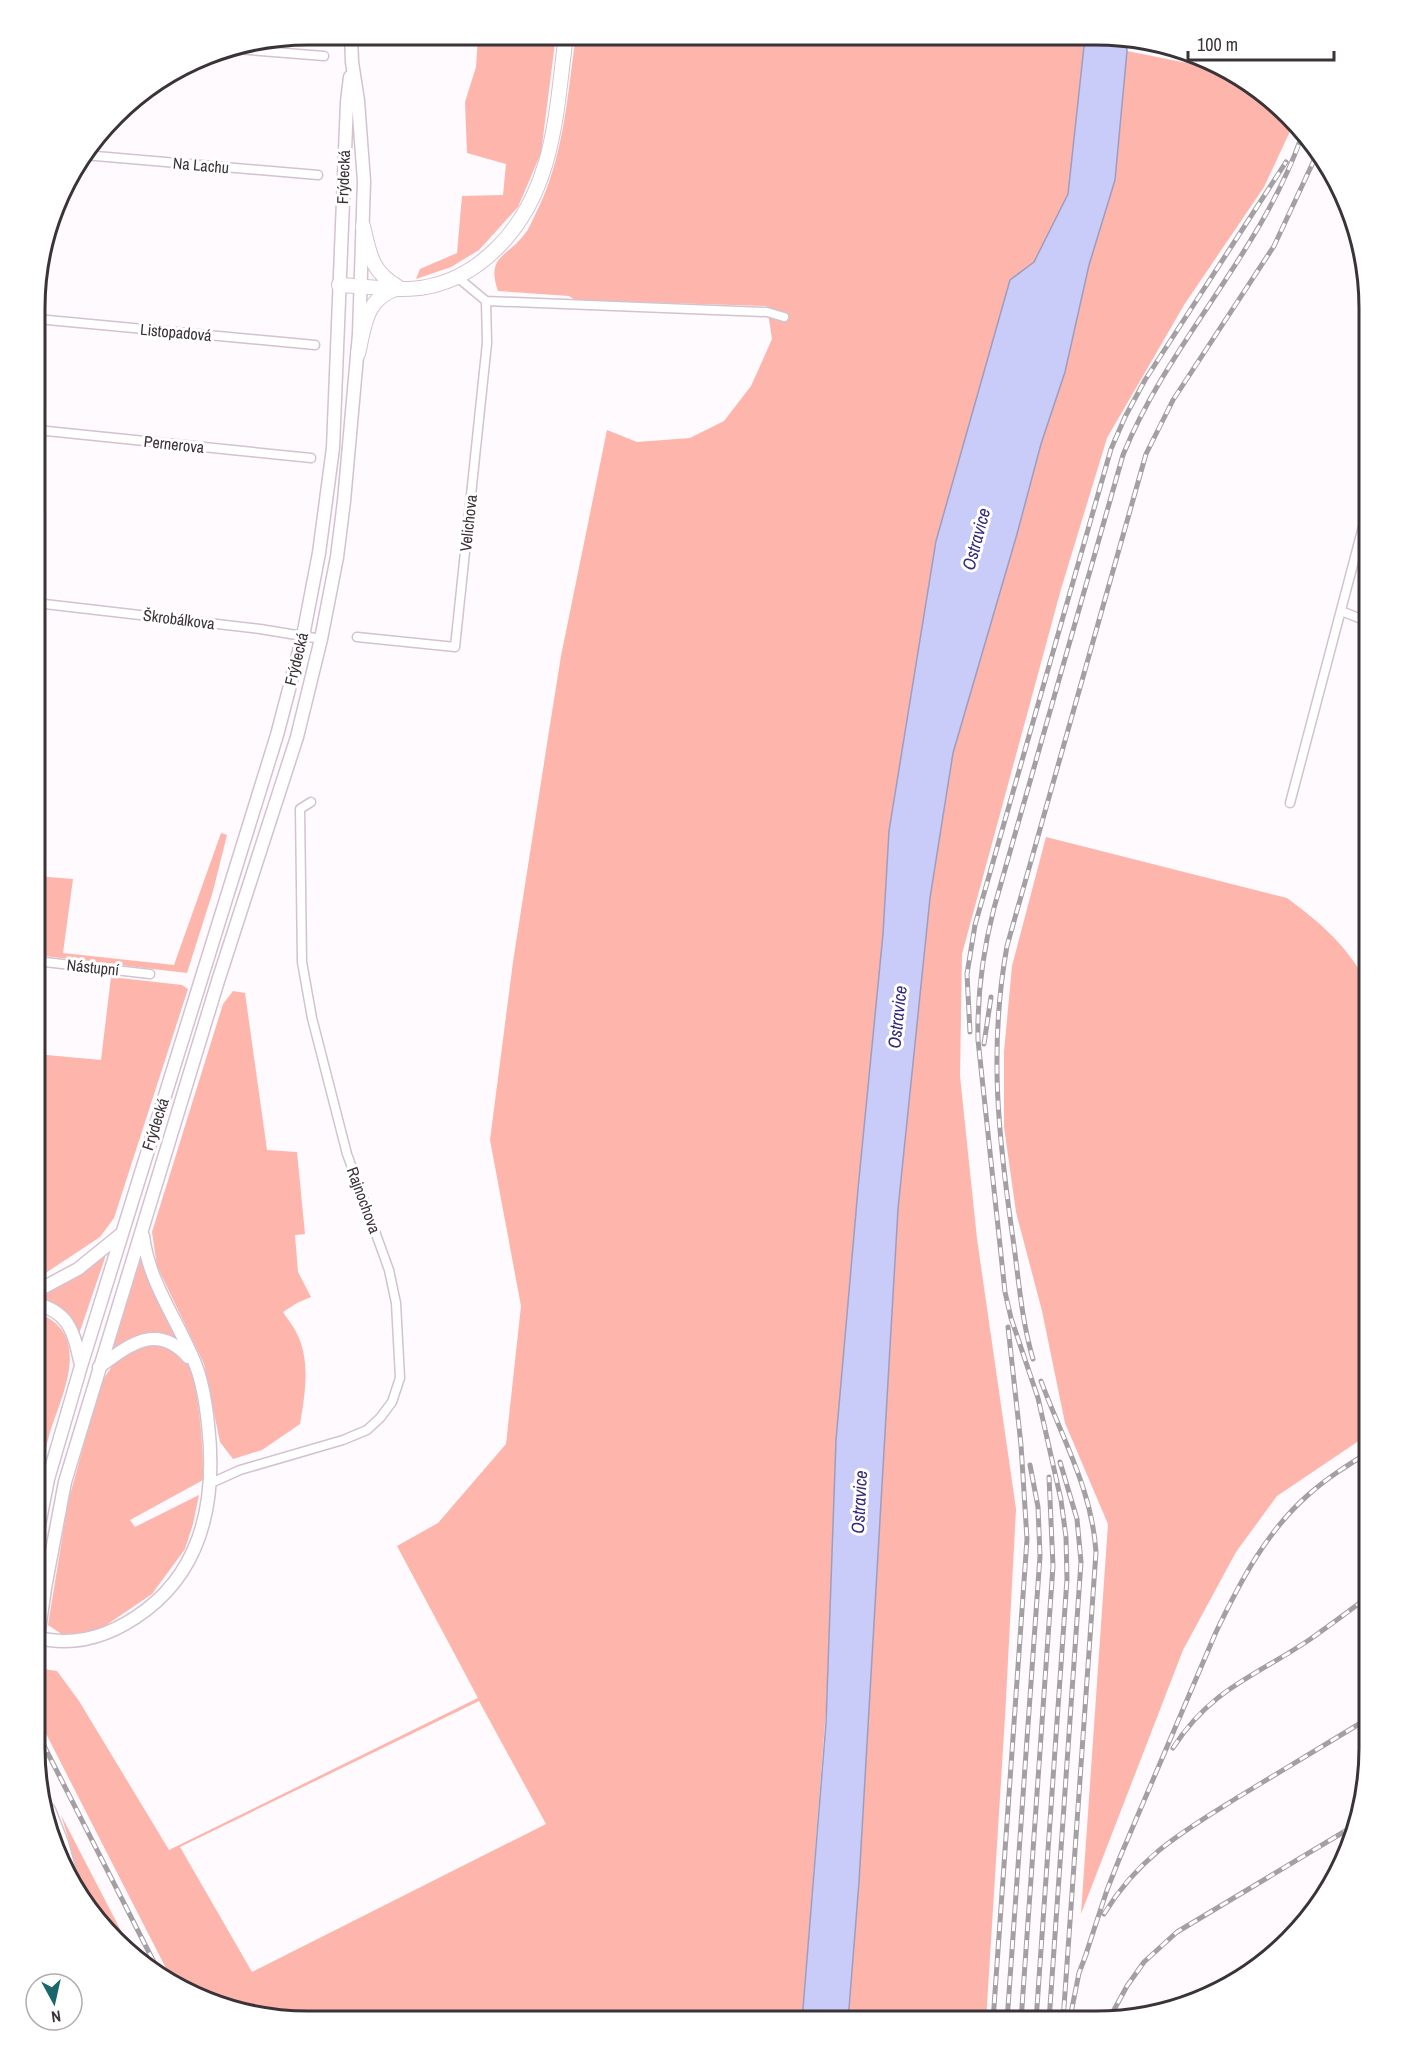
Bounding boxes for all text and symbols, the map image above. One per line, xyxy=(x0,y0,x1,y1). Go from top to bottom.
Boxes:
scale bar xyxy=(1188,24,1334,62)
text: 100 m xyxy=(1197,32,1238,57)
street label: Frýdecká xyxy=(331,149,355,204)
street label: Na Lachu xyxy=(172,152,230,178)
street label: Listopadová xyxy=(139,318,213,346)
street label: Pernerova xyxy=(143,430,206,458)
street label: Velichova xyxy=(454,493,482,552)
water label: Ostravice xyxy=(956,505,996,573)
street label: Škrobálkova xyxy=(142,604,217,634)
street label: Frýdecká xyxy=(279,629,313,688)
street label: Nástupní xyxy=(66,953,121,981)
water label: Ostravice xyxy=(881,984,913,1050)
street label: Frýdecká xyxy=(136,1094,174,1153)
street label: Rajnochova xyxy=(342,1164,386,1237)
water label: Ostravice xyxy=(845,1470,873,1534)
north arrow xyxy=(24,1972,84,2032)
text: N xyxy=(50,2005,62,2028)

